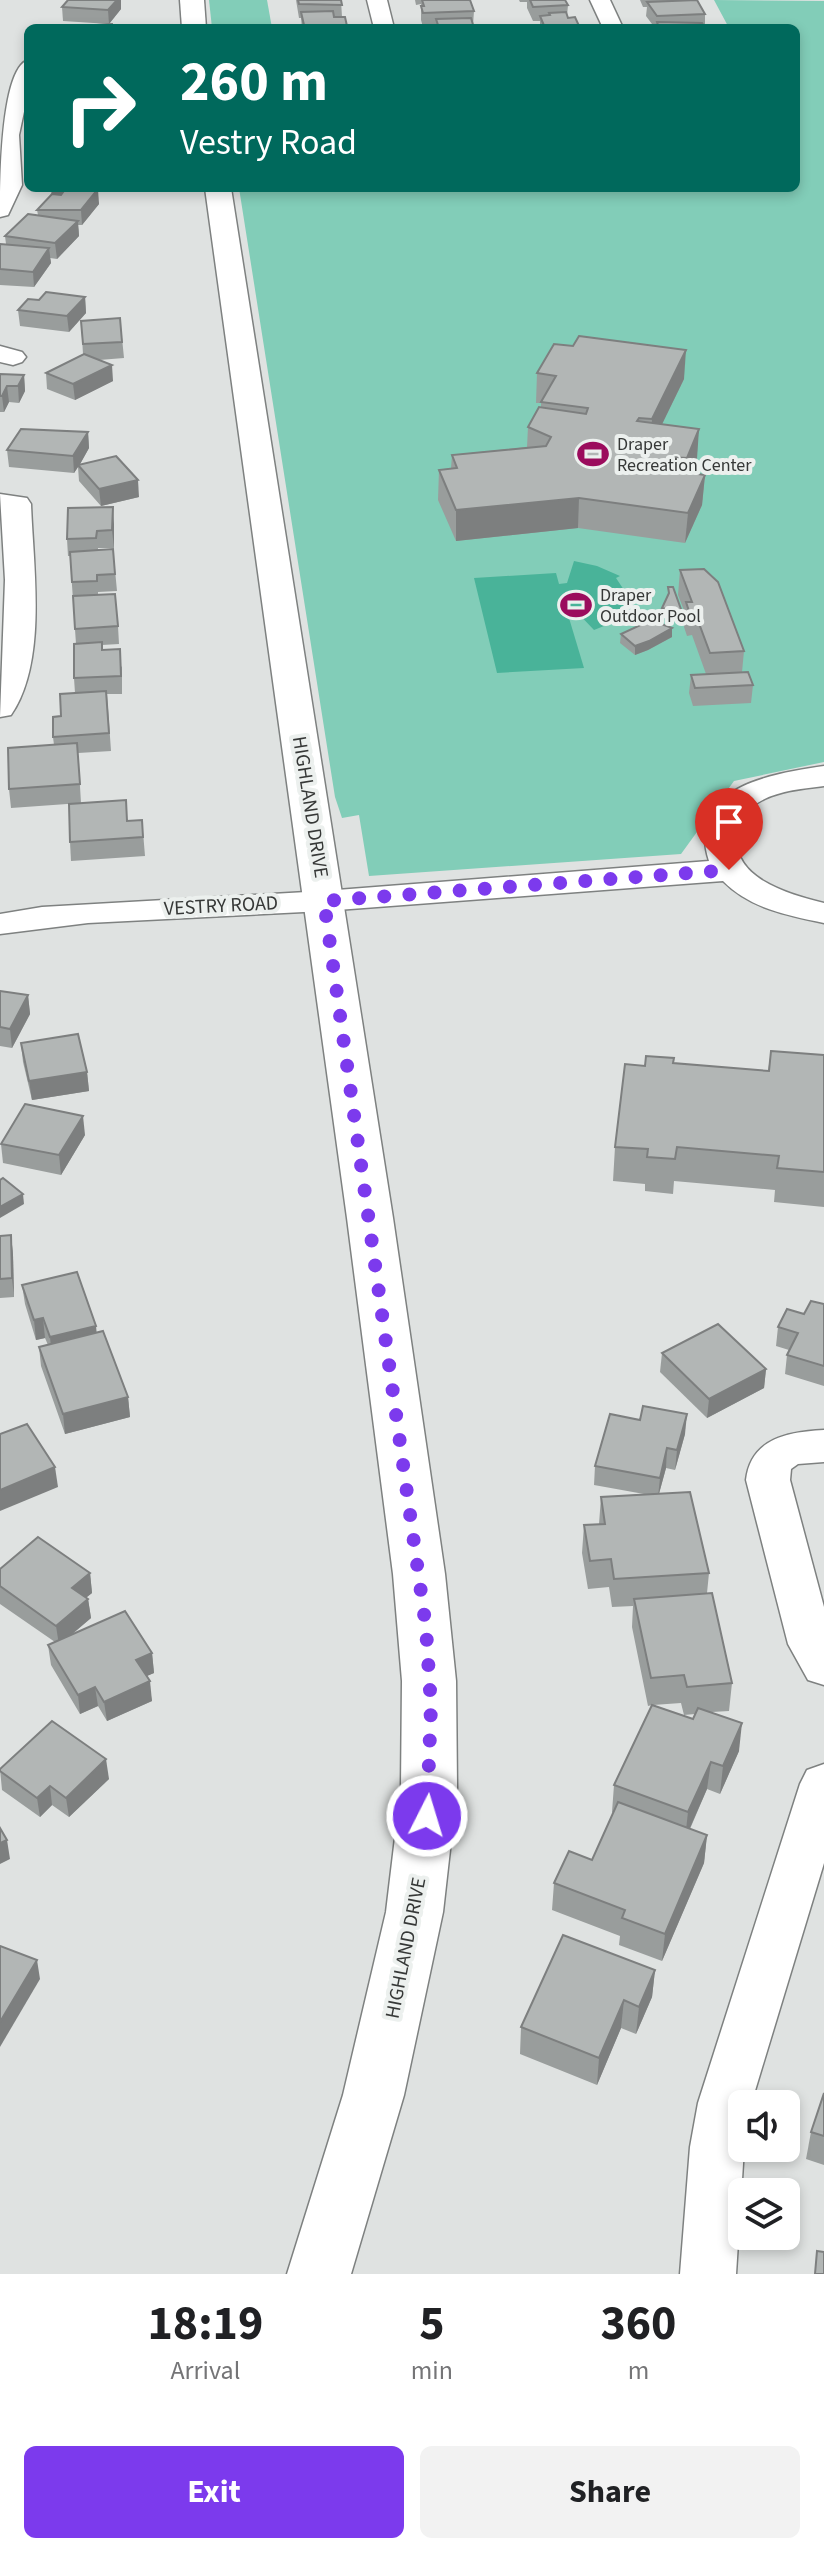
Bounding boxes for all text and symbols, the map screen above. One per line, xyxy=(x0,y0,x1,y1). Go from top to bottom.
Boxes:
text: 260 m xyxy=(180,43,328,122)
icon: right xyxy=(48,56,152,160)
text: Vestry Road xyxy=(180,117,357,168)
place label: Draper Recreation Center xyxy=(617,432,752,478)
sports icon: Draper Recreation Center xyxy=(576,437,610,471)
place label: Draper Outdoor Pool xyxy=(600,583,701,629)
sports icon: Draper Outdoor Pool xyxy=(559,588,593,622)
street label: HIGHLAND DRIVE xyxy=(285,734,335,880)
pin xyxy=(695,788,763,870)
icon: arrive xyxy=(707,800,751,844)
street label: VESTRY ROAD xyxy=(163,889,279,923)
position arrow xyxy=(385,1774,469,1858)
street label: HIGHLAND DRIVE xyxy=(379,1875,433,2021)
map controls xyxy=(728,2090,800,2250)
button: sound xyxy=(728,2090,800,2162)
button: layers xyxy=(728,2178,800,2250)
text: 18:19 xyxy=(147,2290,263,2358)
text: 5 xyxy=(419,2290,445,2358)
text: 360 xyxy=(600,2290,676,2358)
text: Arrival xyxy=(170,2352,240,2389)
text: min xyxy=(411,2352,453,2389)
text: m xyxy=(628,2352,649,2389)
button: Exit xyxy=(24,2446,404,2538)
button: Share xyxy=(420,2446,800,2538)

